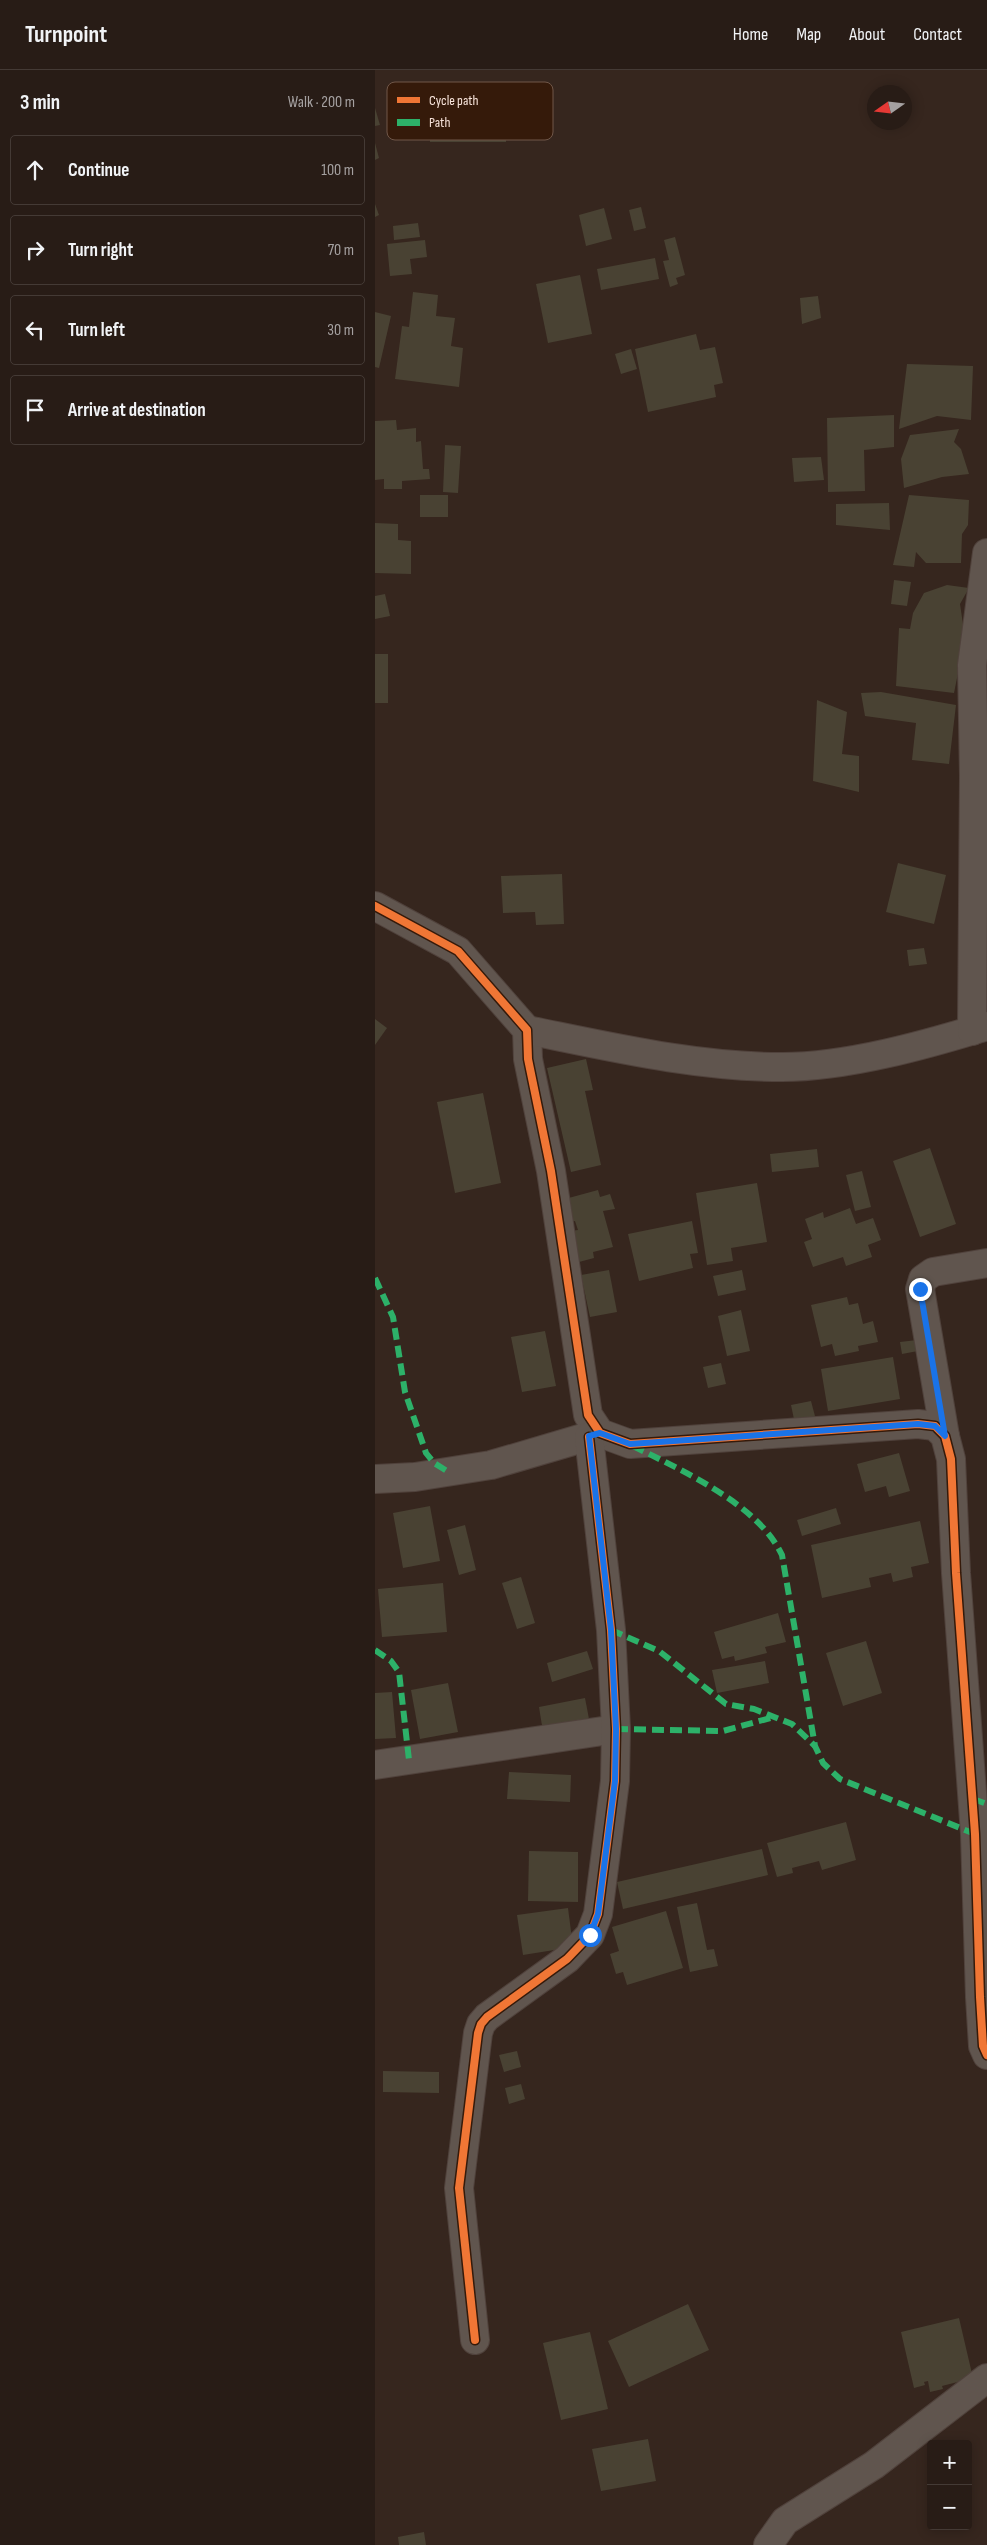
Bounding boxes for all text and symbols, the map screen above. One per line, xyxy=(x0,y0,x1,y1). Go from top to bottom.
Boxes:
text: Turnpoint xyxy=(25,20,107,49)
text: Home xyxy=(733,24,768,45)
text: Map xyxy=(796,24,821,45)
text: About xyxy=(849,24,885,45)
text: Contact xyxy=(913,24,962,45)
legend xyxy=(387,82,553,140)
north arrow xyxy=(867,85,912,130)
text: 3 min xyxy=(20,90,60,115)
text: Cycle path xyxy=(429,92,479,109)
text: Walk · 200 m xyxy=(288,93,355,112)
text: Path xyxy=(429,114,450,131)
icon: ahead xyxy=(21,156,49,184)
text: Continue xyxy=(68,159,129,182)
text: 100 m xyxy=(321,161,354,180)
icon: right xyxy=(21,236,49,264)
text: Turn right xyxy=(68,239,133,262)
text: 70 m xyxy=(328,241,354,260)
icon: left xyxy=(21,316,49,344)
text: Turn left xyxy=(68,319,125,342)
text: 30 m xyxy=(327,321,354,340)
icon: arrive xyxy=(21,396,49,424)
text: Arrive at destination xyxy=(68,399,206,422)
route end xyxy=(909,1278,932,1301)
route start xyxy=(579,1924,602,1947)
map controls xyxy=(927,2440,972,2530)
button: + xyxy=(927,2440,972,2485)
button: − xyxy=(927,2485,972,2530)

